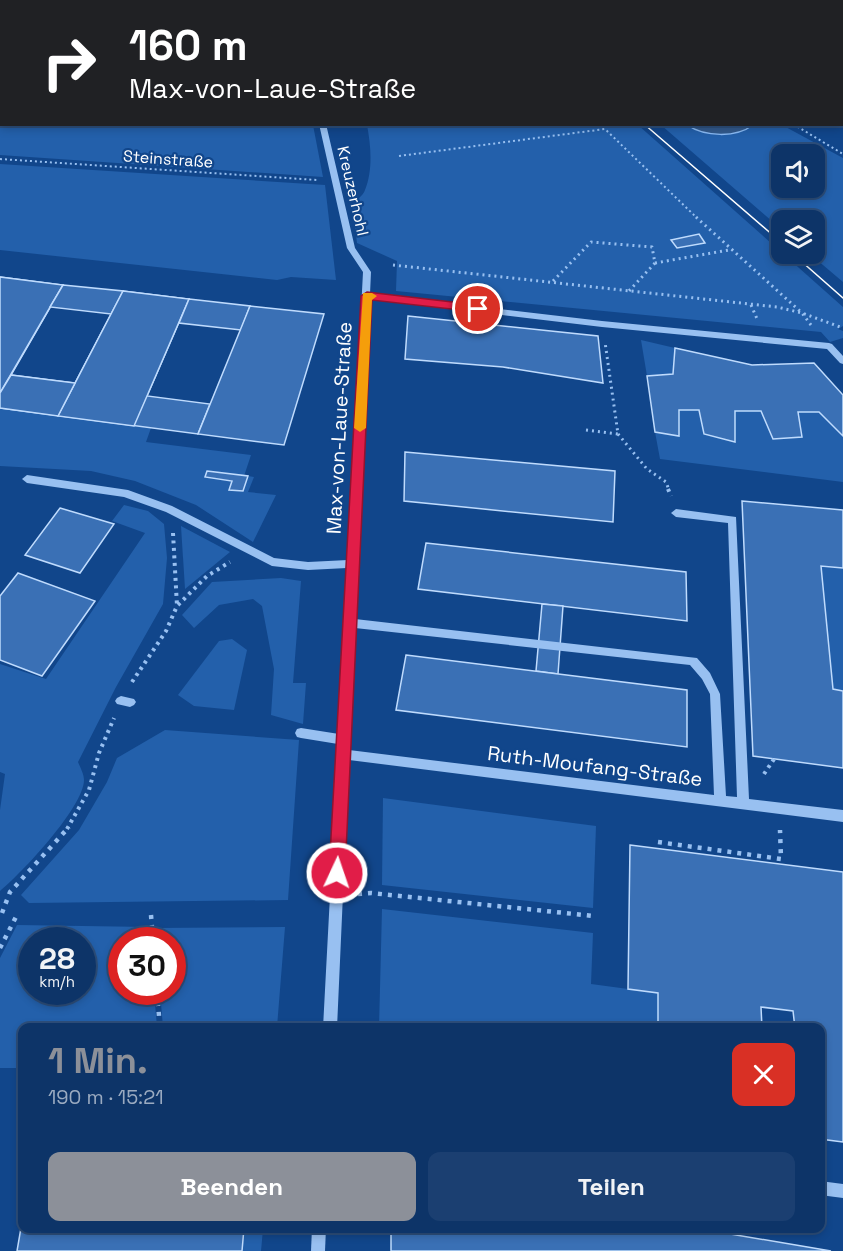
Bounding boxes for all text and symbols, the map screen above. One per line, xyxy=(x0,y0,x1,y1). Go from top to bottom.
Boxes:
text: 160 m xyxy=(129,19,248,72)
icon: right xyxy=(30,24,108,102)
text: Max-von-Laue-Straße xyxy=(129,71,416,106)
street label: Kreuzerhohl xyxy=(332,144,374,238)
map controls xyxy=(771,144,825,264)
button: sound xyxy=(771,144,825,198)
street label: Steinstraße xyxy=(122,145,214,173)
button: layers xyxy=(771,210,825,264)
pin xyxy=(452,283,503,334)
icon: arrive xyxy=(461,292,494,325)
street label: Max-von-Laue-Straße xyxy=(320,321,358,535)
street label: Ruth-Moufang-Straße xyxy=(486,740,704,792)
position arrow xyxy=(305,841,369,905)
speed limit sign: 30 xyxy=(108,927,186,1005)
text: 28 xyxy=(39,939,75,978)
text: km/h xyxy=(39,972,75,991)
text: 1 Min. xyxy=(48,1038,148,1084)
button: close xyxy=(732,1043,795,1106)
text: 190 m · 15:21 xyxy=(48,1084,164,1110)
button: Beenden xyxy=(48,1152,416,1221)
button: Teilen xyxy=(428,1152,795,1221)

